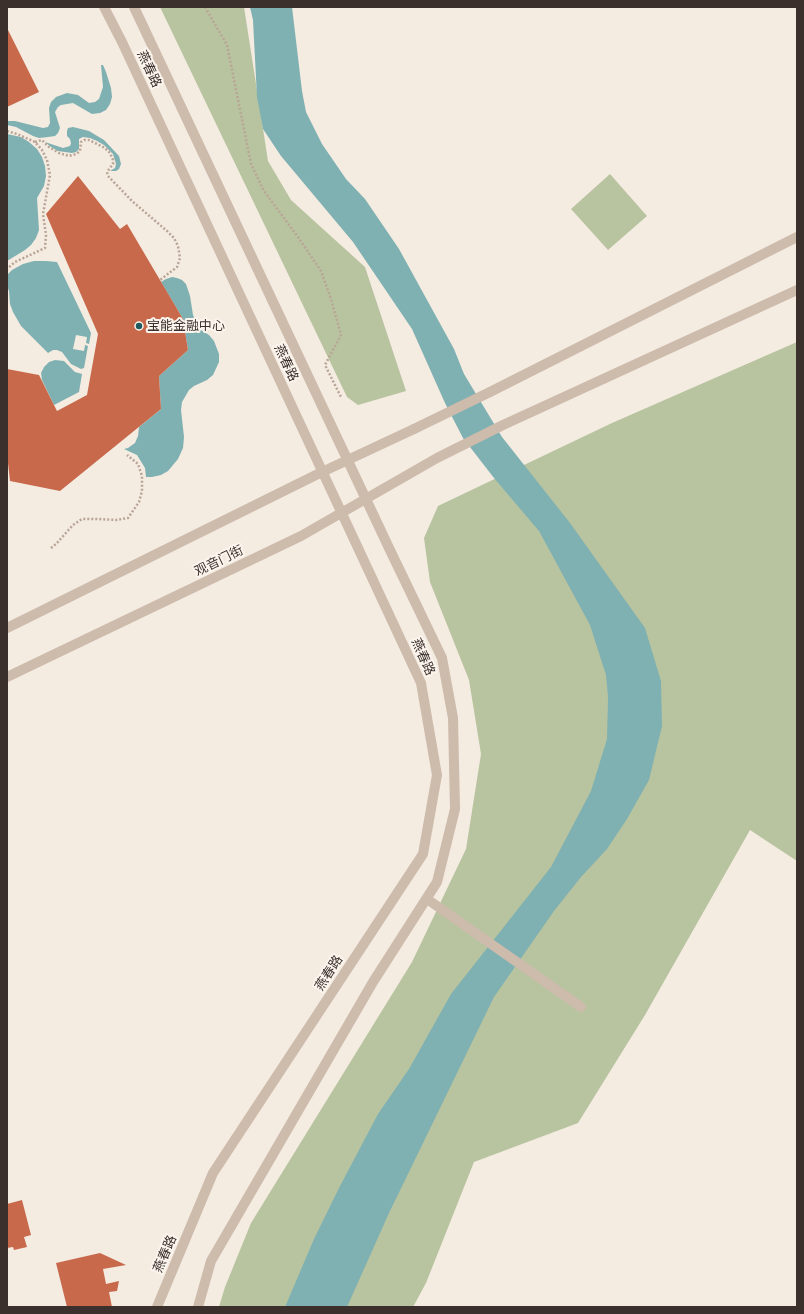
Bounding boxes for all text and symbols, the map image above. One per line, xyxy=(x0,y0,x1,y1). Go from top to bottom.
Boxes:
street label: 燕春路 xyxy=(134,48,164,90)
place label: 宝能金融中心 xyxy=(147,318,225,334)
marker: 宝能金融中心 xyxy=(134,321,144,331)
street label: 燕春路 xyxy=(271,342,301,384)
street label: 观音门街 xyxy=(192,543,246,579)
street label: 燕春路 xyxy=(408,636,438,678)
street label: 燕春路 xyxy=(312,952,346,994)
street label: 燕春路 xyxy=(150,1233,180,1275)

